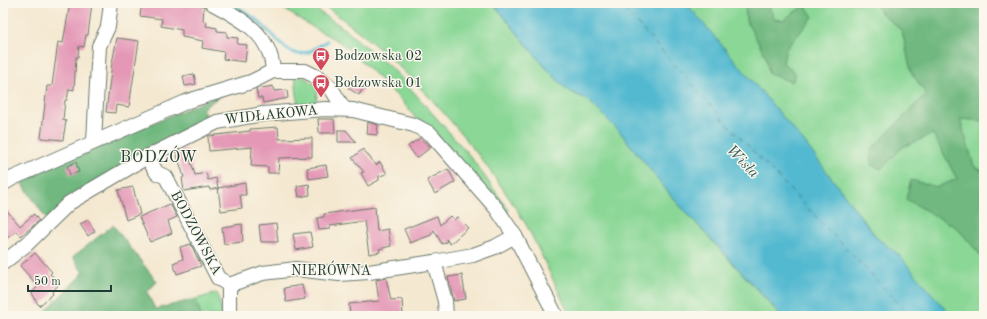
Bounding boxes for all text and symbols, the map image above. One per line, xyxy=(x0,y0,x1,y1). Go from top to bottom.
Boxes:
bus stop icon: Bodzowska 02 xyxy=(311,46,331,71)
place label: Bodzowska 02 xyxy=(334,49,422,63)
bus stop icon: Bodzowska 01 xyxy=(311,73,331,98)
place label: Bodzowska 01 xyxy=(334,76,422,90)
street label: WIDŁAKOWA xyxy=(223,103,319,127)
water label: Wisła xyxy=(723,143,761,181)
district label: BODZÓW xyxy=(120,145,198,166)
street label: BODZOWSKA xyxy=(168,189,224,278)
street label: NIERÓWNA xyxy=(291,260,372,278)
scale bar xyxy=(28,267,111,293)
text: 50 m xyxy=(34,275,61,288)

